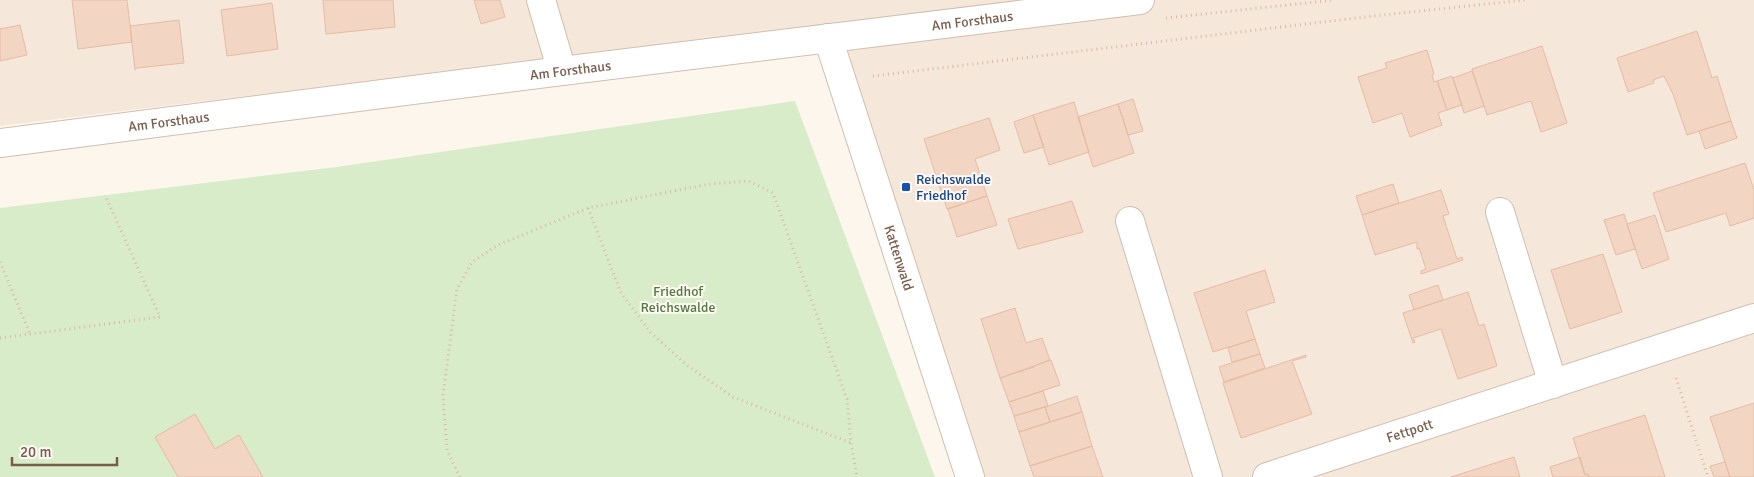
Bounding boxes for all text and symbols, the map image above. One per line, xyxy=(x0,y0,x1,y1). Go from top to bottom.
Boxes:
street label: Am Forsthaus xyxy=(931,8,1014,35)
street label: Am Forsthaus xyxy=(529,57,612,84)
street label: Am Forsthaus xyxy=(127,108,210,136)
place label: Reichswalde Friedhof xyxy=(916,171,991,204)
marker: Reichswalde Friedhof xyxy=(900,181,912,193)
street label: Kattenwald xyxy=(880,223,917,293)
park label: Friedhof Reichswalde xyxy=(641,283,715,316)
street label: Fettpott xyxy=(1384,415,1435,446)
scale bar xyxy=(12,434,118,466)
text: 20 m xyxy=(20,443,51,461)

